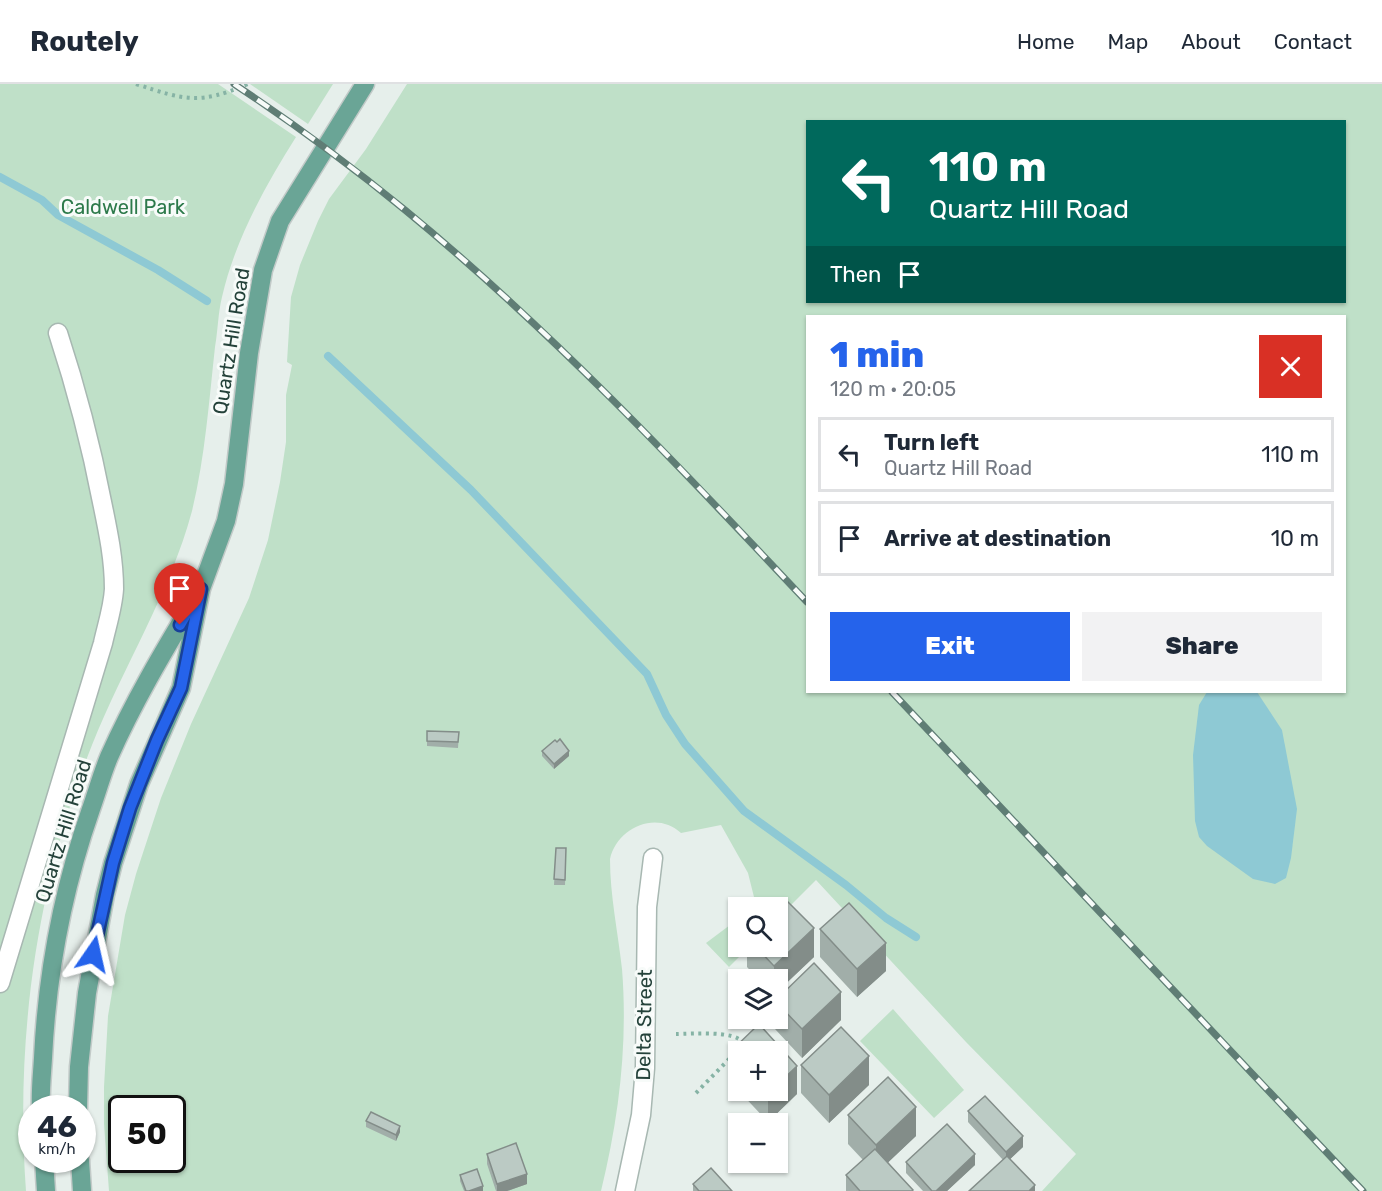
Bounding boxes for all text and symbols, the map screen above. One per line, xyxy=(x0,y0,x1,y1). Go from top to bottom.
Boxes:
text: Routely xyxy=(30,25,139,58)
text: Home xyxy=(1017,29,1074,54)
text: Map xyxy=(1107,29,1148,54)
text: About xyxy=(1181,29,1241,54)
text: Contact xyxy=(1274,29,1352,54)
text: 110 m xyxy=(929,142,1047,192)
icon: left xyxy=(830,144,908,222)
text: Quartz Hill Road xyxy=(929,193,1129,225)
park label: Caldwell Park xyxy=(61,195,186,219)
icon: arrive xyxy=(893,258,926,291)
text: Then xyxy=(830,261,881,288)
street label: Quartz Hill Road xyxy=(208,266,254,416)
text: 1 min xyxy=(830,333,924,376)
button: close xyxy=(1259,335,1322,398)
text: 120 m · 20:05 xyxy=(830,377,956,401)
text: Turn left xyxy=(884,429,979,456)
icon: left xyxy=(833,438,866,471)
text: 110 m xyxy=(1261,441,1319,468)
text: Quartz Hill Road xyxy=(884,456,1032,480)
icon: arrive xyxy=(833,522,866,555)
text: Arrive at destination xyxy=(884,525,1111,552)
text: 10 m xyxy=(1271,525,1319,552)
pin xyxy=(154,563,205,625)
icon: arrive xyxy=(163,572,196,605)
button: Exit xyxy=(830,612,1070,681)
button: Share xyxy=(1082,612,1322,681)
street label: Quartz Hill Road xyxy=(30,757,96,905)
map controls xyxy=(728,897,788,1173)
button: search xyxy=(728,897,788,957)
position arrow xyxy=(61,922,125,986)
street label: Delta Street xyxy=(631,969,657,1081)
button: layers xyxy=(728,969,788,1029)
button: + xyxy=(728,1041,788,1101)
speed limit sign: 50 xyxy=(108,1095,186,1173)
text: 46 xyxy=(37,1109,77,1145)
button: − xyxy=(728,1113,788,1173)
text: km/h xyxy=(38,1140,76,1158)

